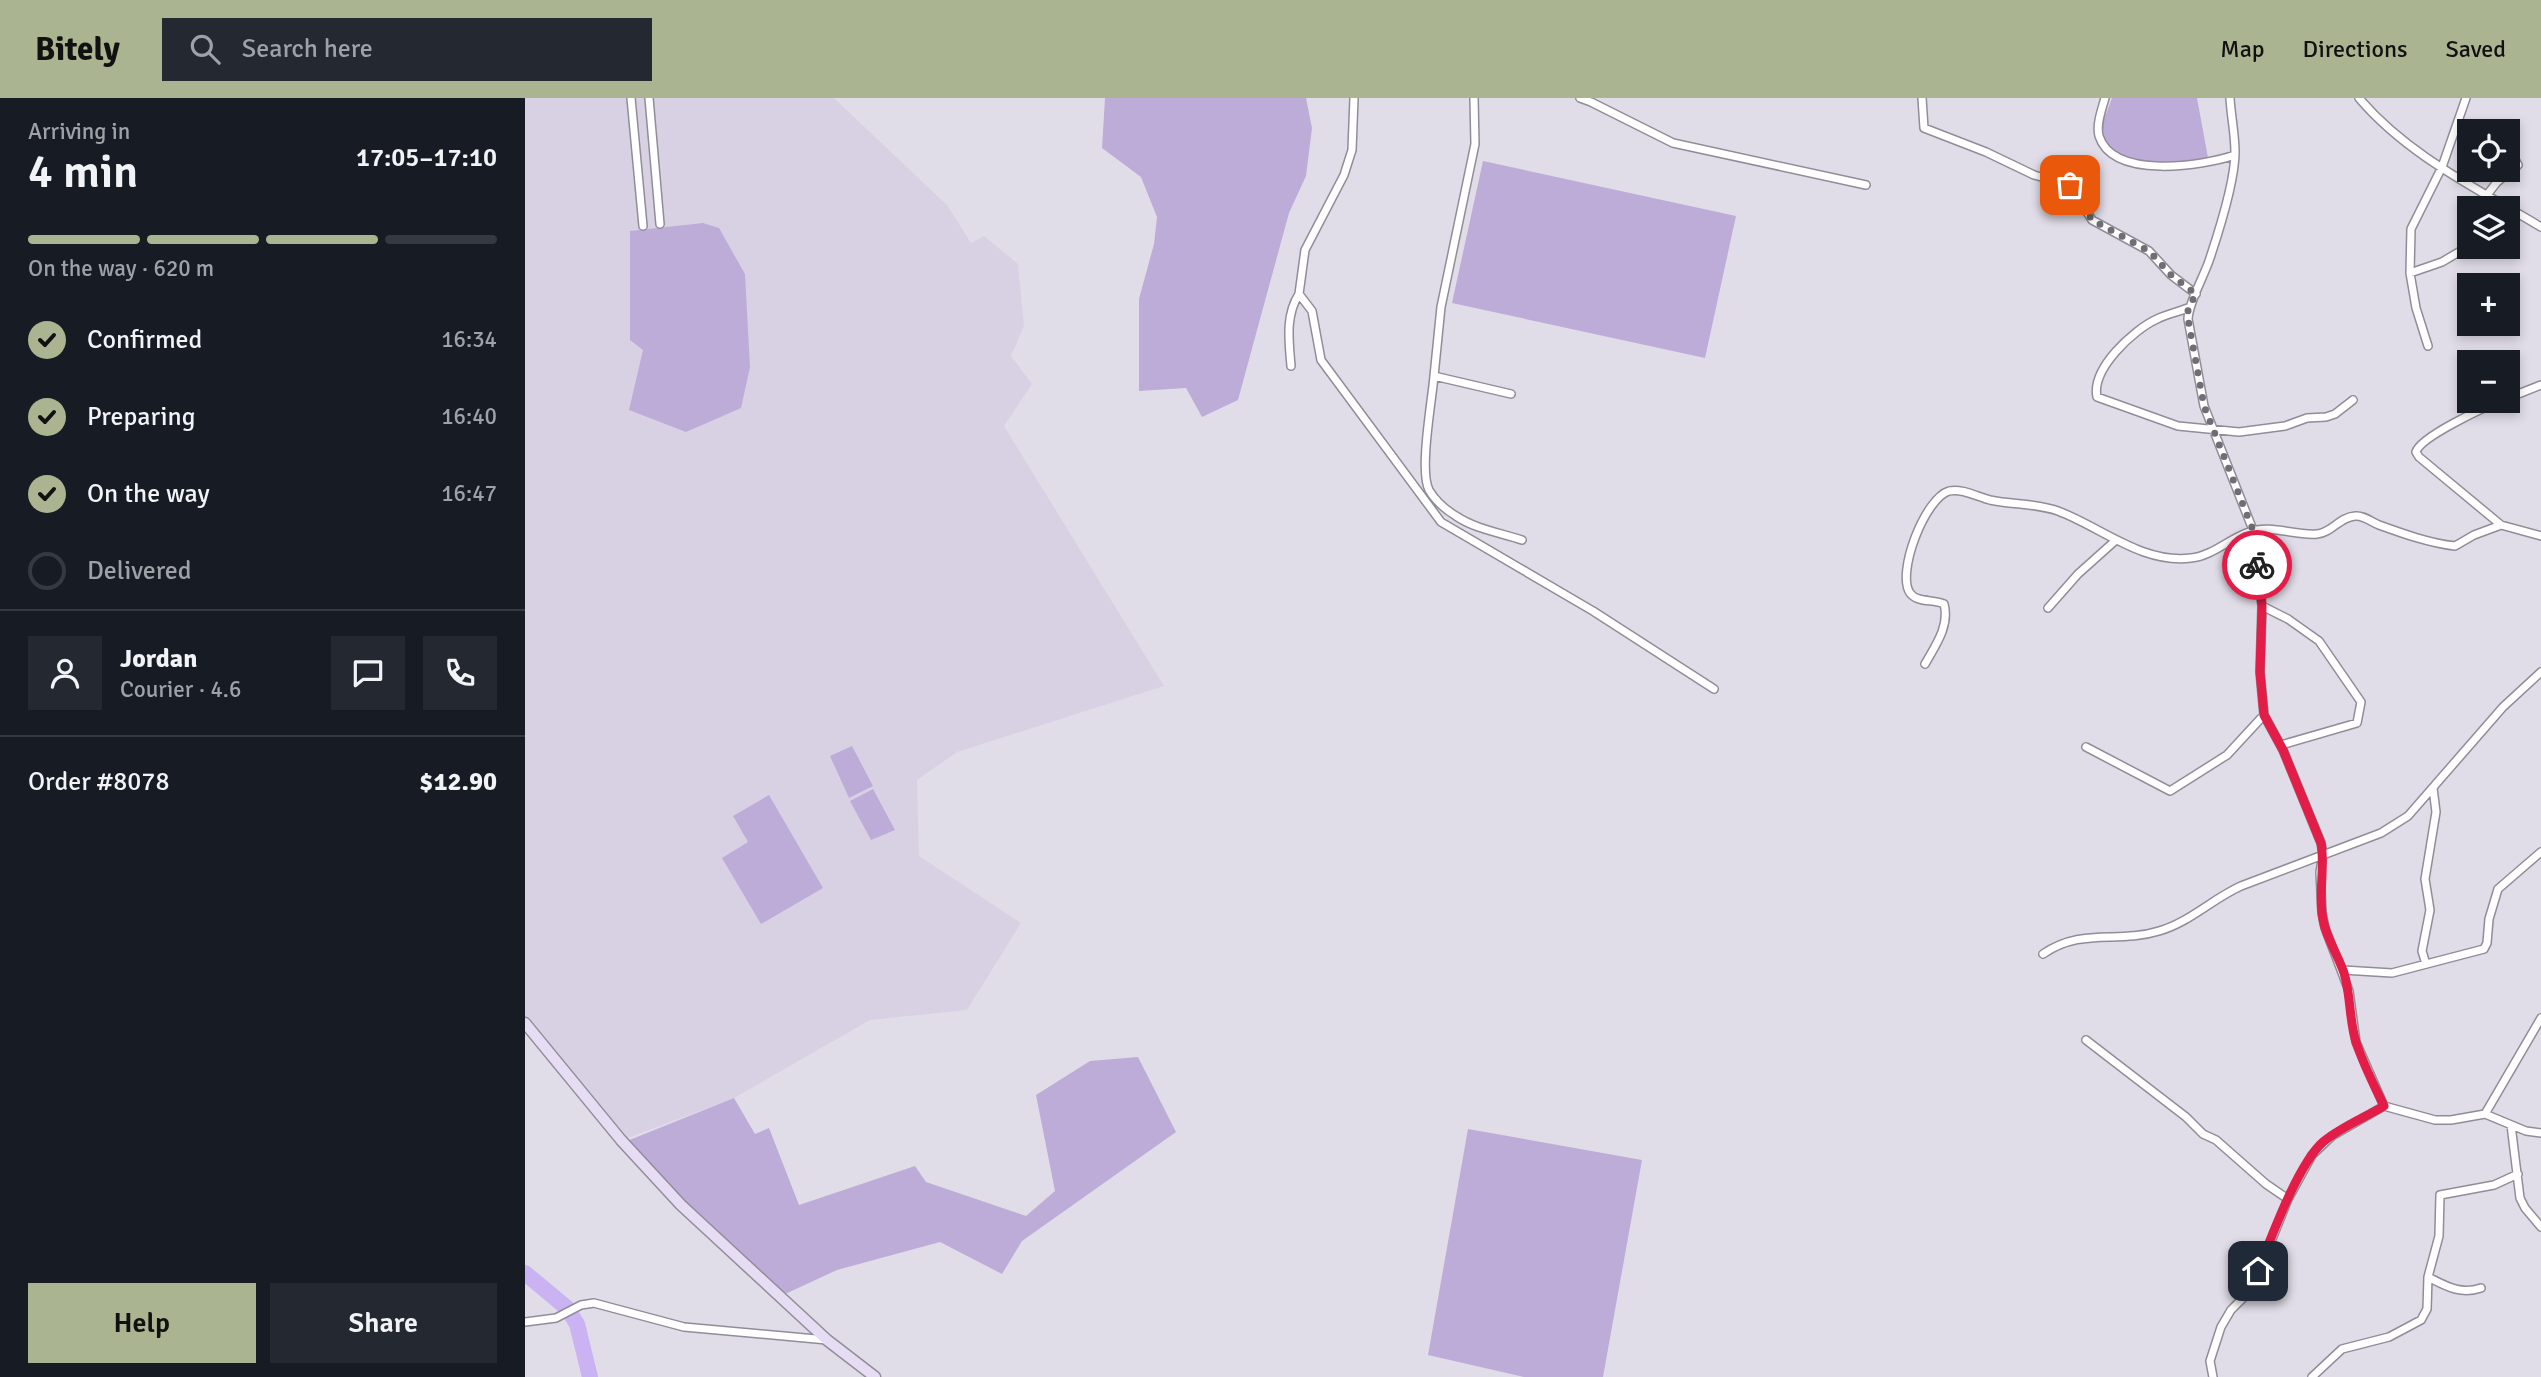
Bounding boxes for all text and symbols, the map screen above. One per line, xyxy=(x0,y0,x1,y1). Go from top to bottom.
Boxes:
search box xyxy=(162,18,652,81)
text: Bitely xyxy=(35,29,120,70)
icon: search xyxy=(186,30,224,68)
text: Search here xyxy=(242,33,373,65)
text: Map xyxy=(2220,34,2265,64)
text: Directions xyxy=(2303,34,2408,64)
text: Saved xyxy=(2446,34,2506,64)
text: Arriving in xyxy=(28,117,130,146)
map controls xyxy=(2457,119,2520,413)
button: locate xyxy=(2457,119,2520,182)
text: 17:05–17:10 xyxy=(356,142,497,174)
text: 4 min xyxy=(28,144,138,200)
pin xyxy=(2040,155,2100,215)
icon: bag xyxy=(2051,166,2089,204)
button: layers xyxy=(2457,196,2520,259)
text: On the way · 620 m xyxy=(28,254,214,283)
button: + xyxy=(2457,273,2520,336)
icon: check xyxy=(28,321,66,359)
text: Confirmed xyxy=(87,324,202,356)
text: 16:34 xyxy=(441,325,497,354)
button: − xyxy=(2457,350,2520,413)
icon: check xyxy=(28,398,66,436)
text: Preparing xyxy=(87,401,195,433)
text: 16:40 xyxy=(441,402,497,431)
icon: check xyxy=(28,475,66,513)
text: On the way xyxy=(87,478,210,510)
text: 16:47 xyxy=(441,479,497,508)
courier xyxy=(2222,530,2292,600)
icon: bike xyxy=(2238,546,2276,584)
text: Delivered xyxy=(87,555,192,587)
button: person xyxy=(28,636,102,710)
button: chat xyxy=(331,636,405,710)
button: phone xyxy=(423,636,497,710)
text: Jordan xyxy=(120,643,197,675)
text: Courier · 4.6 xyxy=(120,675,241,704)
text: Order #8078 xyxy=(28,766,169,798)
text: $12.90 xyxy=(419,766,497,798)
pin xyxy=(2228,1241,2288,1301)
icon: home xyxy=(2239,1252,2277,1290)
button: Help xyxy=(28,1283,256,1363)
button: Share xyxy=(270,1283,497,1363)

